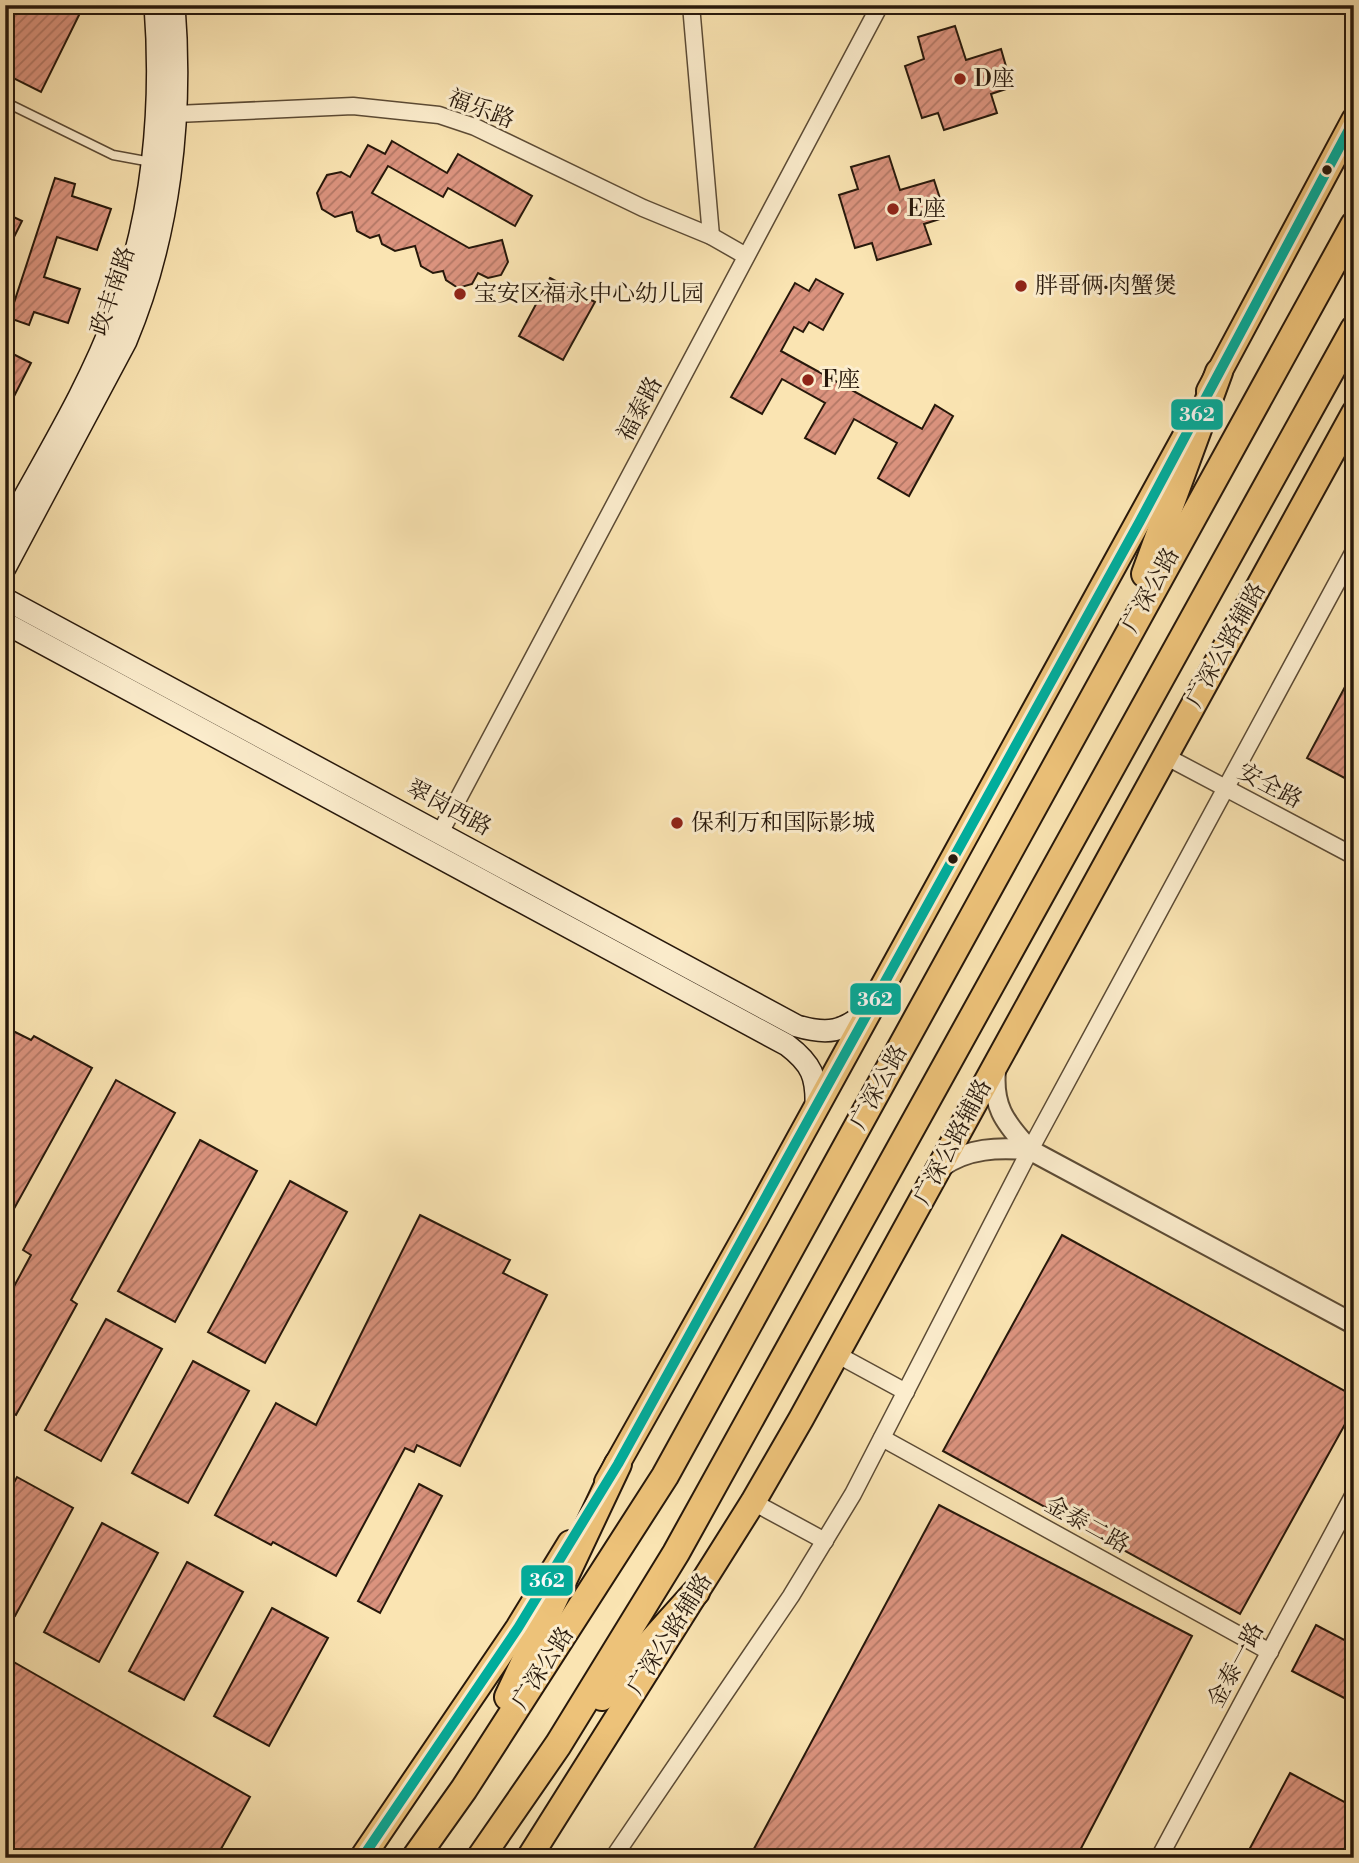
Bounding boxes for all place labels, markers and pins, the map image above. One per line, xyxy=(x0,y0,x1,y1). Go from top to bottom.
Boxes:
place label: D座 xyxy=(974,65,1015,93)
marker: D座 xyxy=(952,71,968,87)
unlabelled marker xyxy=(1320,163,1334,177)
place label: E座 xyxy=(907,195,946,223)
marker: E座 xyxy=(885,201,901,217)
place label: 胖哥俩·肉蟹煲 xyxy=(1035,272,1177,300)
marker: 胖哥俩·肉蟹煲 xyxy=(1013,278,1029,294)
place label: 宝安区福永中心幼儿园 xyxy=(474,280,704,308)
marker: 宝安区福永中心幼儿园 xyxy=(452,286,468,302)
place label: F座 xyxy=(822,366,860,394)
marker: F座 xyxy=(800,372,816,388)
place label: 保利万和国际影城 xyxy=(691,809,875,837)
marker: 保利万和国际影城 xyxy=(669,815,685,831)
unlabelled marker xyxy=(946,852,960,866)

